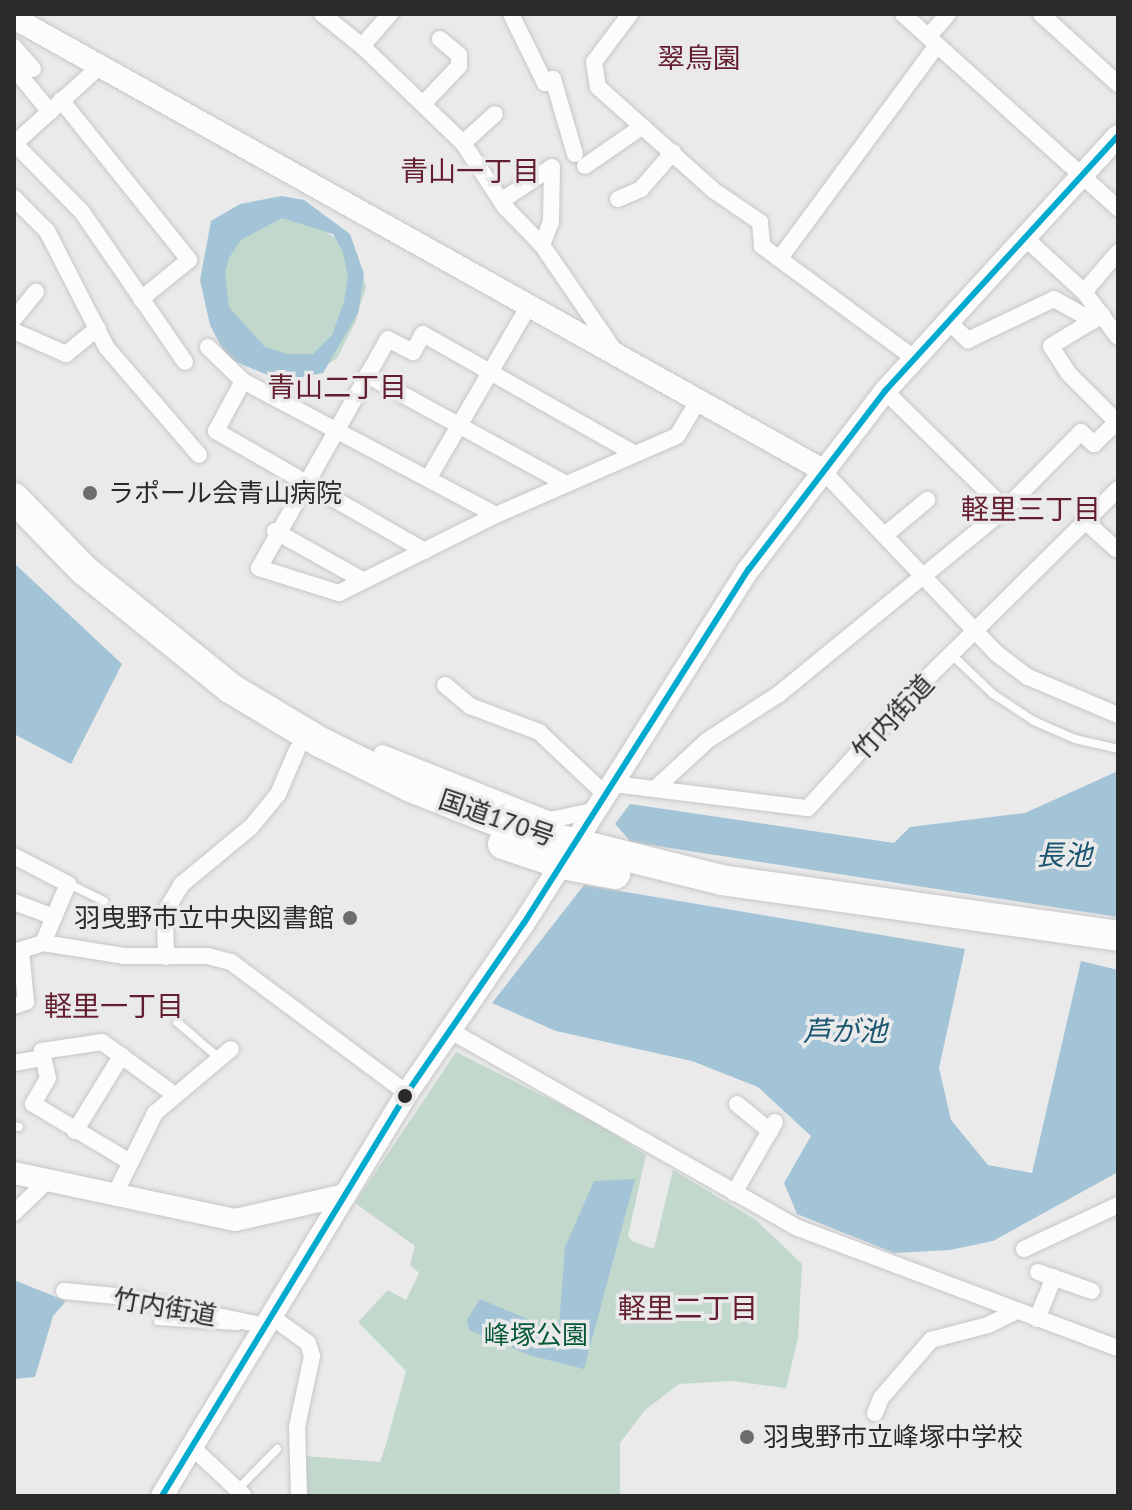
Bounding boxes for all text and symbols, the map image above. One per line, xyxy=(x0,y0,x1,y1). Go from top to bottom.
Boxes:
district label: 翠鳥園 xyxy=(657,41,741,75)
district label: 青山一丁目 xyxy=(400,154,540,188)
district label: 青山二丁目 xyxy=(267,370,407,404)
place label: ラポール会青山病院 xyxy=(108,477,342,509)
marker: ラポール会青山病院 xyxy=(79,482,101,504)
district label: 軽里三丁目 xyxy=(961,492,1101,526)
street label: 竹内街道 xyxy=(846,668,940,766)
street label: 国道170号 xyxy=(435,784,559,852)
water label: 長池 xyxy=(1036,838,1092,872)
place label: 羽曳野市立中央図書館 xyxy=(74,902,334,934)
marker: 羽曳野市立中央図書館 xyxy=(341,909,359,927)
district label: 軽里一丁目 xyxy=(44,989,184,1023)
water label: 芦が池 xyxy=(803,1014,887,1048)
unlabelled marker xyxy=(397,1088,413,1104)
street label: 竹内街道 xyxy=(111,1283,219,1331)
district label: 軽里二丁目 xyxy=(618,1291,758,1325)
park label: 峰塚公園 xyxy=(484,1319,588,1351)
place label: 羽曳野市立峰塚中学校 xyxy=(763,1421,1023,1453)
marker: 羽曳野市立峰塚中学校 xyxy=(738,1428,756,1446)

